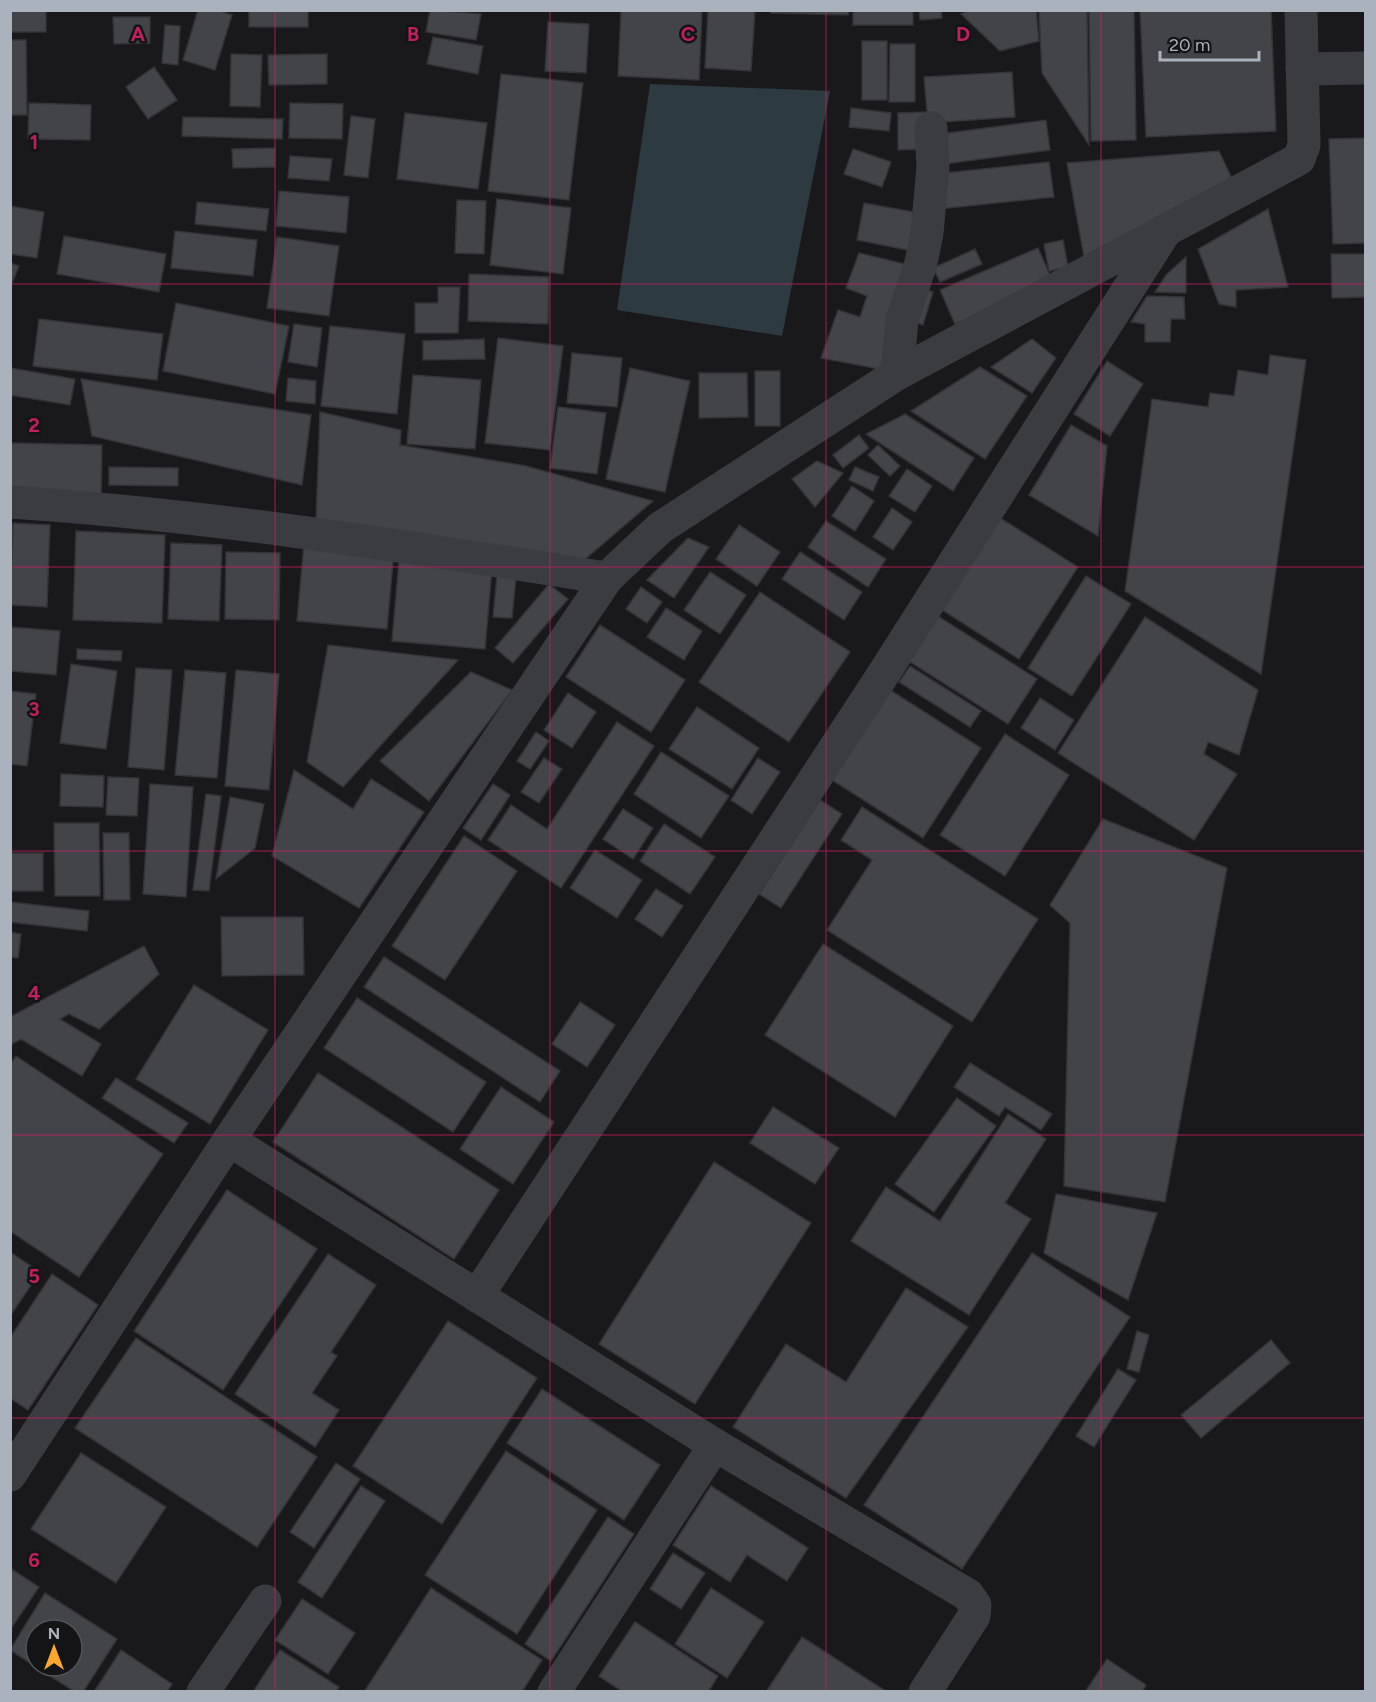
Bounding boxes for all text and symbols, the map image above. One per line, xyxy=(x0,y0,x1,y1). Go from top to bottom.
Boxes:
text: A xyxy=(131,22,146,46)
text: B xyxy=(407,22,419,46)
text: C xyxy=(681,22,695,46)
text: D xyxy=(956,22,970,46)
scale bar xyxy=(1160,24,1259,62)
text: 20 m xyxy=(1169,34,1210,56)
text: 1 xyxy=(30,130,38,154)
text: 2 xyxy=(28,413,40,437)
text: 3 xyxy=(28,697,40,721)
text: 4 xyxy=(28,981,41,1005)
text: 5 xyxy=(28,1264,40,1288)
text: 6 xyxy=(28,1548,40,1572)
north arrow xyxy=(24,1618,84,1678)
text: N xyxy=(48,1624,60,1643)

